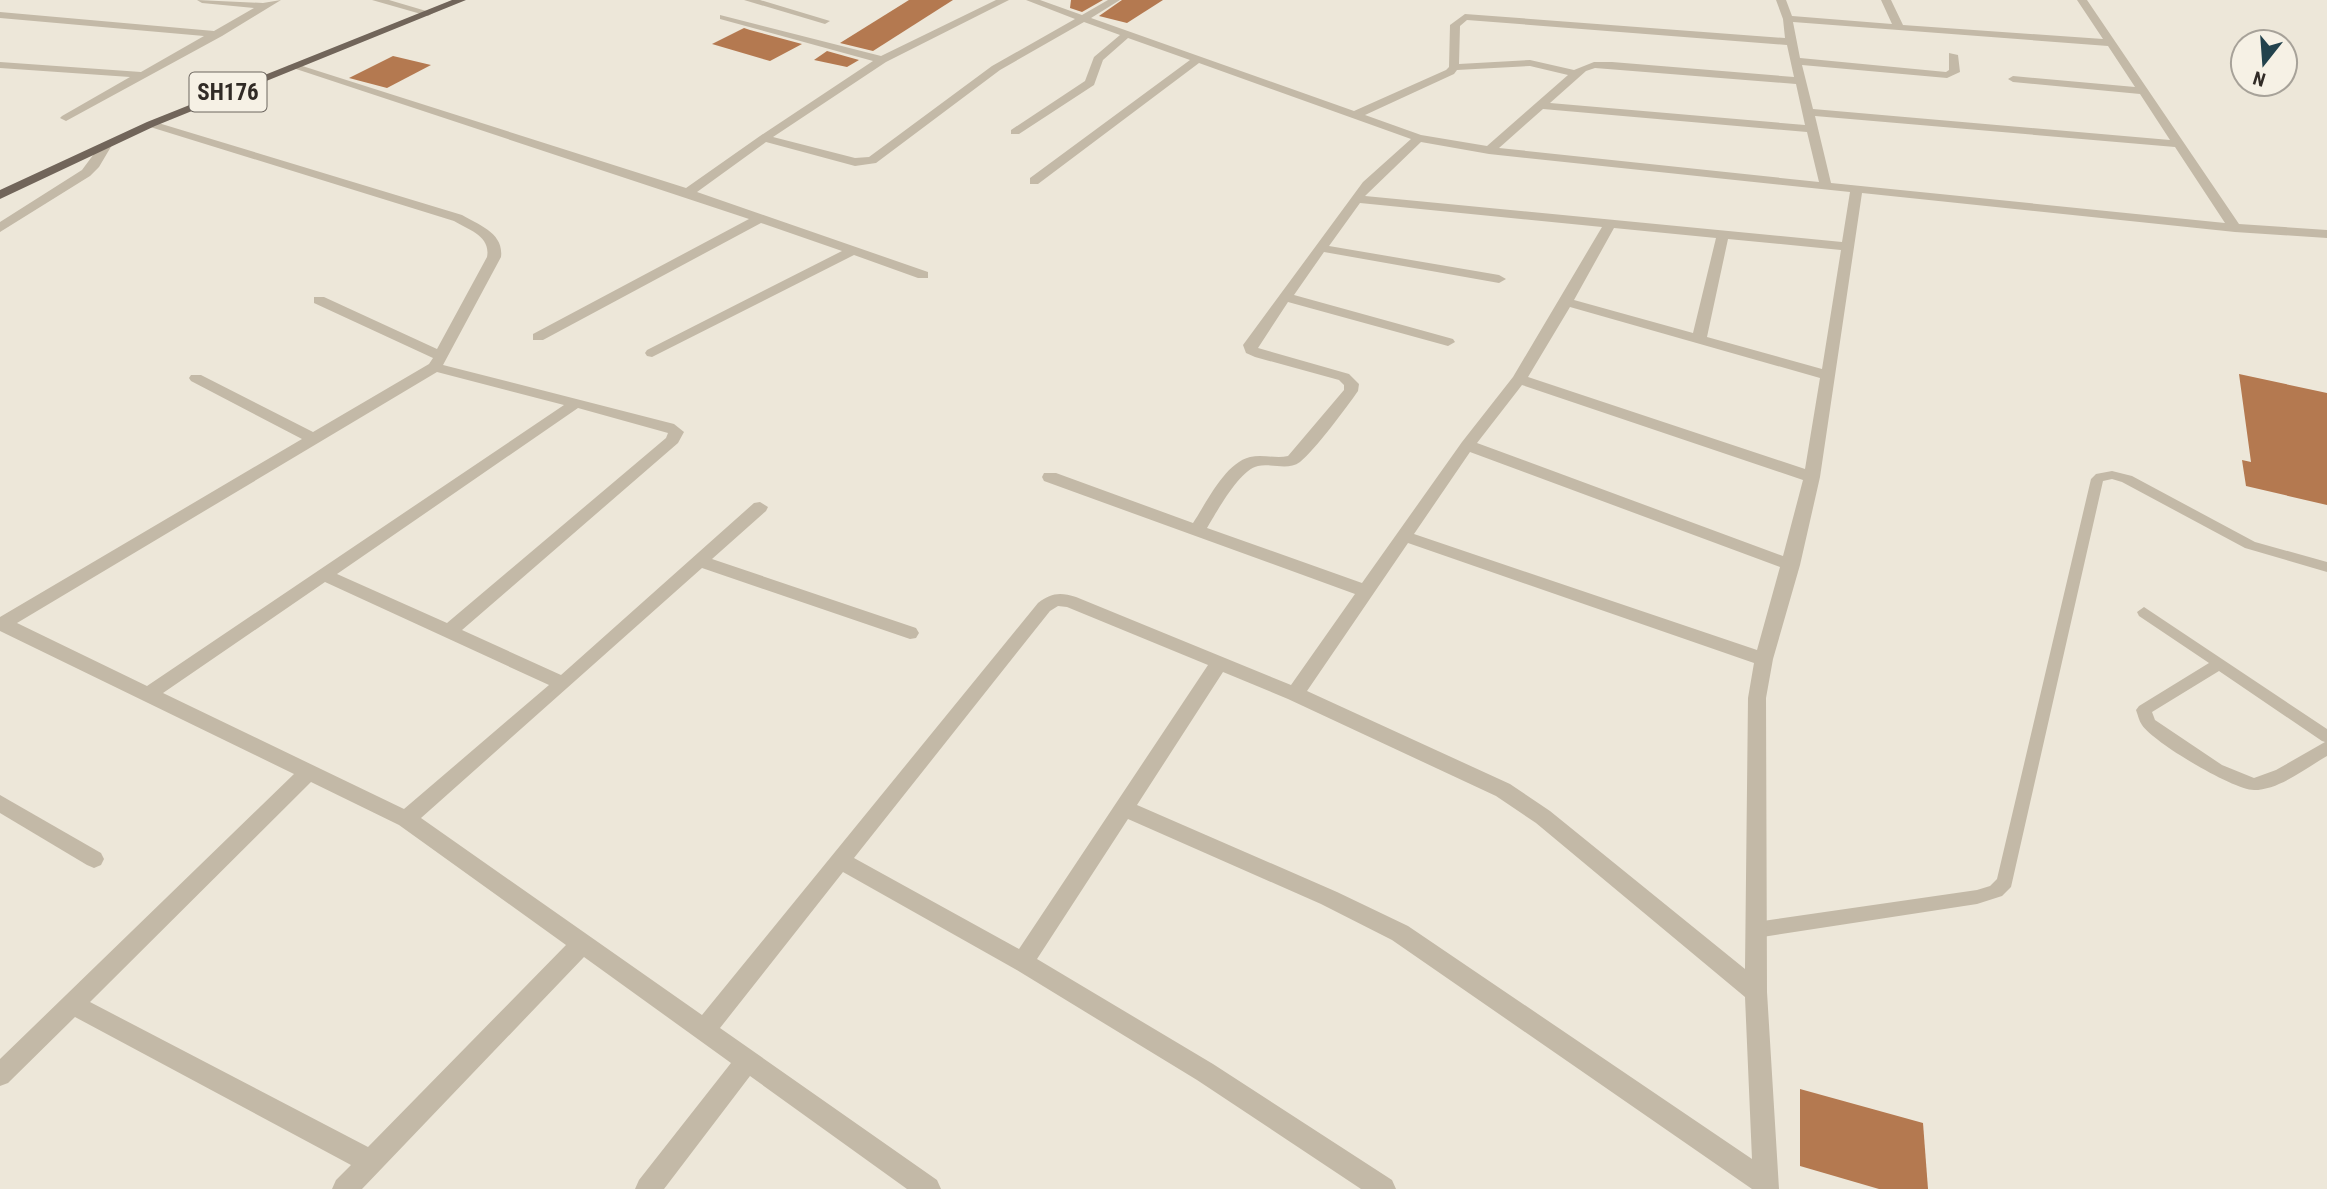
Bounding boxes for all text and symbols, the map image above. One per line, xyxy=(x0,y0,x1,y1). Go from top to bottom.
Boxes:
north arrow xyxy=(2229,28,2299,98)
text: N xyxy=(2250,66,2268,91)
road number: SH176 xyxy=(190,72,266,111)

